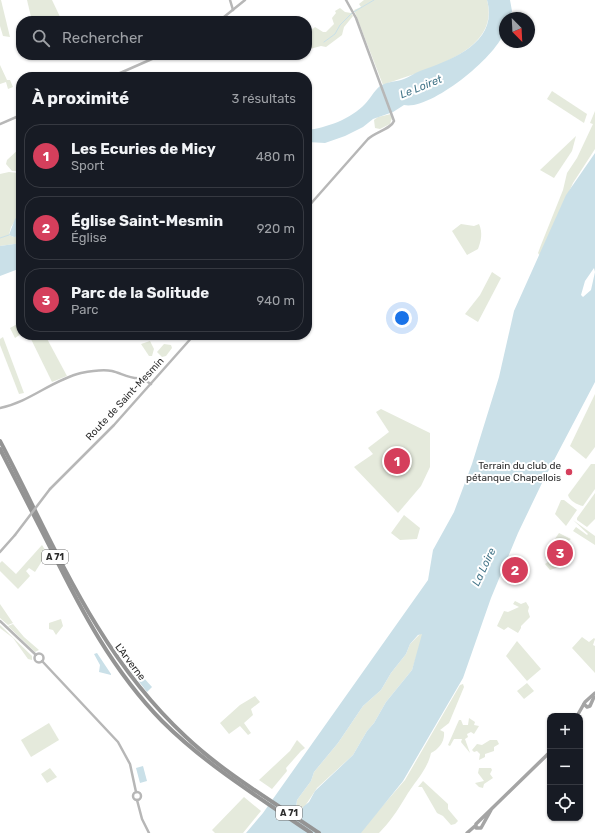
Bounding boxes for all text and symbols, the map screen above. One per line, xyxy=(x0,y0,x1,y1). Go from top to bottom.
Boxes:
north arrow xyxy=(499,12,535,48)
search box xyxy=(16,16,312,60)
icon: search xyxy=(30,27,52,49)
text: Rechercher xyxy=(62,29,143,47)
water label: Le Loiret xyxy=(398,72,445,101)
text: À proximité xyxy=(32,88,129,108)
text: 3 résultats xyxy=(231,91,296,106)
text: Les Ecuries de Micy xyxy=(71,140,216,158)
text: 1 xyxy=(43,149,49,164)
text: 480 m xyxy=(256,149,295,164)
text: Sport xyxy=(71,158,104,173)
text: Église Saint-Mesmin xyxy=(71,212,223,230)
text: 2 xyxy=(42,221,50,236)
text: 920 m xyxy=(257,221,295,236)
text: Église xyxy=(71,230,107,245)
text: Parc de la Solitude xyxy=(71,284,209,302)
text: 3 xyxy=(42,293,50,308)
text: 940 m xyxy=(256,293,295,308)
text: Parc xyxy=(71,302,98,317)
your location xyxy=(392,308,412,328)
street label: Route de Saint-Mesmin xyxy=(83,355,167,443)
pin: 1 xyxy=(384,446,410,476)
place label: Terrain du club de pétanque Chapellois xyxy=(466,460,561,484)
marker: Terrain du club de pétanque Chapellois xyxy=(564,467,574,477)
pin: 3 xyxy=(547,538,573,568)
water label: La Loire xyxy=(470,546,498,588)
road number: A 71 xyxy=(42,550,68,564)
pin: 2 xyxy=(502,555,528,585)
street label: L'Arverne xyxy=(112,641,148,683)
map controls xyxy=(547,713,583,821)
button: + xyxy=(547,713,583,749)
button: − xyxy=(547,749,583,785)
button: locate xyxy=(547,785,583,821)
road number: A 71 xyxy=(276,806,302,820)

